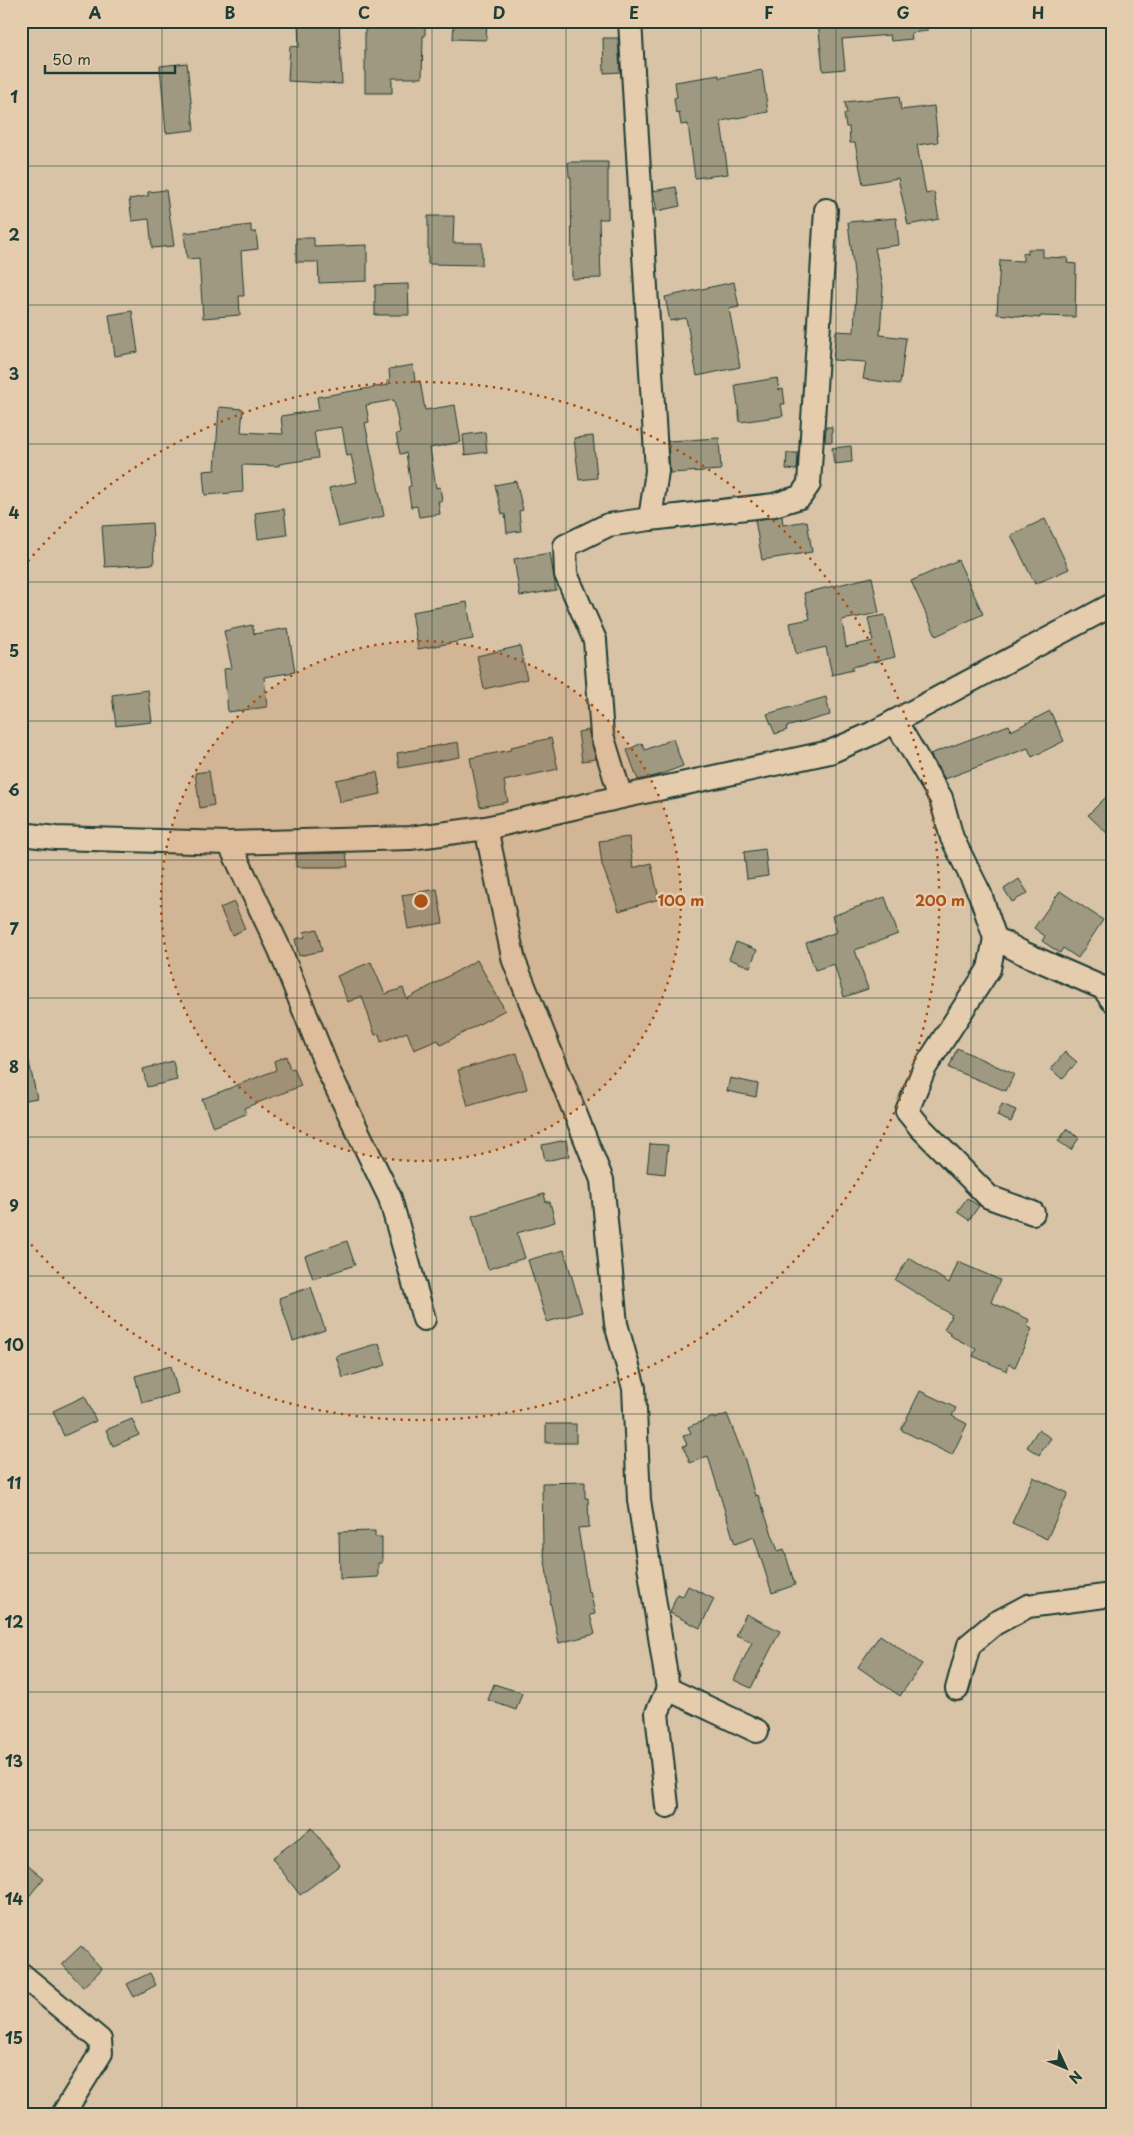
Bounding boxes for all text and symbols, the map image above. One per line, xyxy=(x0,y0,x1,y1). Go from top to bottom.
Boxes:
text: A xyxy=(89,0,102,24)
text: B xyxy=(225,0,236,24)
text: C xyxy=(358,0,370,24)
text: D xyxy=(493,0,505,24)
text: E xyxy=(629,0,639,24)
text: F xyxy=(764,0,774,24)
text: G xyxy=(896,0,910,24)
text: H xyxy=(1032,0,1044,24)
scale bar xyxy=(45,42,175,74)
text: 50 m xyxy=(52,47,91,70)
text: 1 xyxy=(10,84,18,108)
text: 2 xyxy=(8,222,20,246)
text: 3 xyxy=(9,361,19,385)
text: 4 xyxy=(9,500,20,524)
text: 5 xyxy=(9,638,19,662)
text: 6 xyxy=(8,777,20,801)
text: 100 m xyxy=(658,888,704,911)
text: 200 m xyxy=(915,888,965,911)
centre of rings xyxy=(412,892,430,910)
text: 7 xyxy=(9,916,19,940)
text: 8 xyxy=(9,1054,19,1078)
text: 9 xyxy=(9,1193,19,1217)
text: 10 xyxy=(4,1332,24,1356)
text: 11 xyxy=(7,1470,21,1494)
text: 12 xyxy=(5,1609,23,1633)
text: 13 xyxy=(5,1748,23,1772)
text: 14 xyxy=(5,1886,23,1910)
text: 15 xyxy=(5,2025,23,2049)
north arrow xyxy=(1040,2042,1090,2092)
text: N xyxy=(1064,2066,1087,2089)

